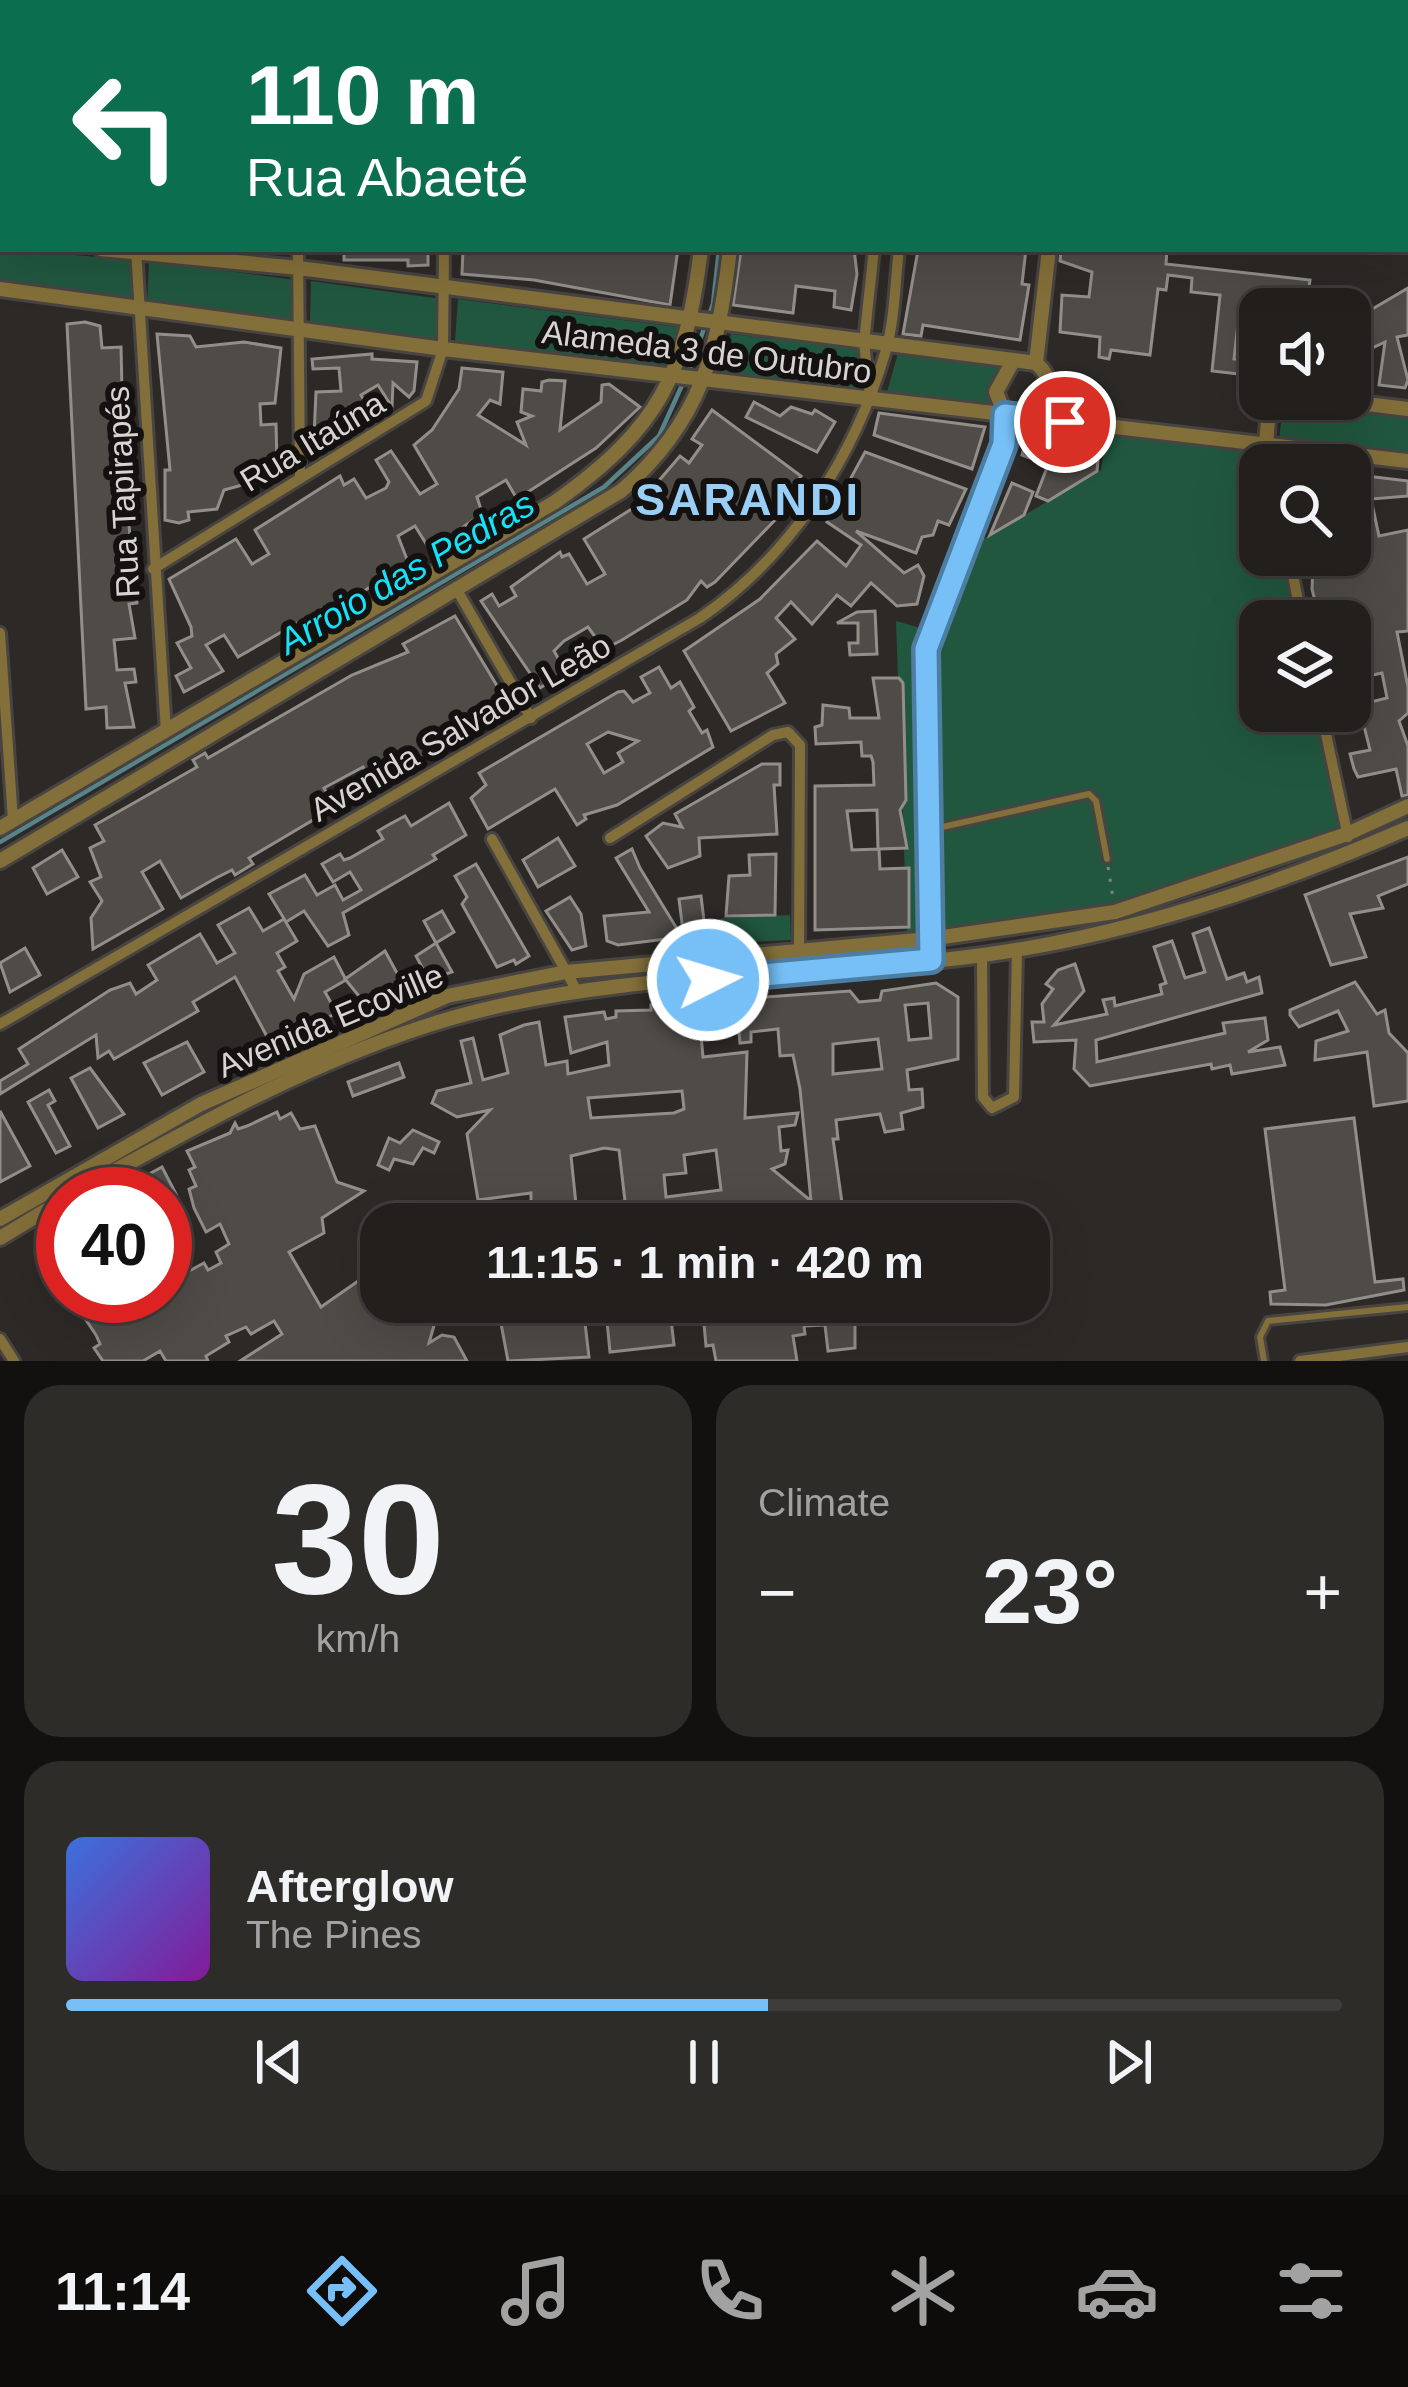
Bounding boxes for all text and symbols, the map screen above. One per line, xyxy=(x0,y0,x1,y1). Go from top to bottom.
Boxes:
icon: left xyxy=(48,48,204,204)
text: 110 m xyxy=(246,48,480,142)
text: Rua Abaeté xyxy=(246,147,528,207)
map controls xyxy=(1239,288,1371,732)
button: sound xyxy=(1239,288,1371,420)
street label: Alameda 3 de Outubro xyxy=(540,313,874,390)
pin xyxy=(1014,371,1116,473)
street label: Rua Itaúna xyxy=(234,384,392,499)
street label: Rua Tapirapés xyxy=(98,385,147,599)
icon: arrive xyxy=(1032,389,1098,455)
button: search xyxy=(1239,444,1371,576)
district label: SARANDI xyxy=(635,474,861,525)
water label: Arroio das Pedras xyxy=(269,483,541,663)
button: layers xyxy=(1239,600,1371,732)
street label: Avenida Salvador Leão xyxy=(303,626,617,829)
position arrow xyxy=(645,917,771,1043)
street label: Avenida Ecoville xyxy=(212,956,449,1085)
speed limit sign: 40 xyxy=(36,1167,192,1323)
text: 11:15 · 1 min · 420 m xyxy=(486,1237,924,1288)
text: 30 xyxy=(271,1452,445,1626)
text: Climate xyxy=(758,1481,890,1524)
text: 23° xyxy=(982,1542,1118,1642)
text: − xyxy=(758,1555,797,1629)
text: + xyxy=(1303,1555,1342,1629)
text: km/h xyxy=(316,1617,400,1660)
text: Afterglow xyxy=(246,1861,454,1912)
text: The Pines xyxy=(246,1913,422,1956)
icon: previous xyxy=(246,2029,312,2095)
icon: pause xyxy=(671,2029,737,2095)
icon: next xyxy=(1096,2029,1162,2095)
icon: directions xyxy=(300,2249,384,2333)
icon: music xyxy=(494,2249,578,2333)
icon: phone xyxy=(688,2249,772,2333)
icon: climate xyxy=(881,2249,965,2333)
icon: car xyxy=(1075,2249,1159,2333)
icon: filters xyxy=(1269,2249,1353,2333)
text: 11:14 xyxy=(55,2261,190,2321)

